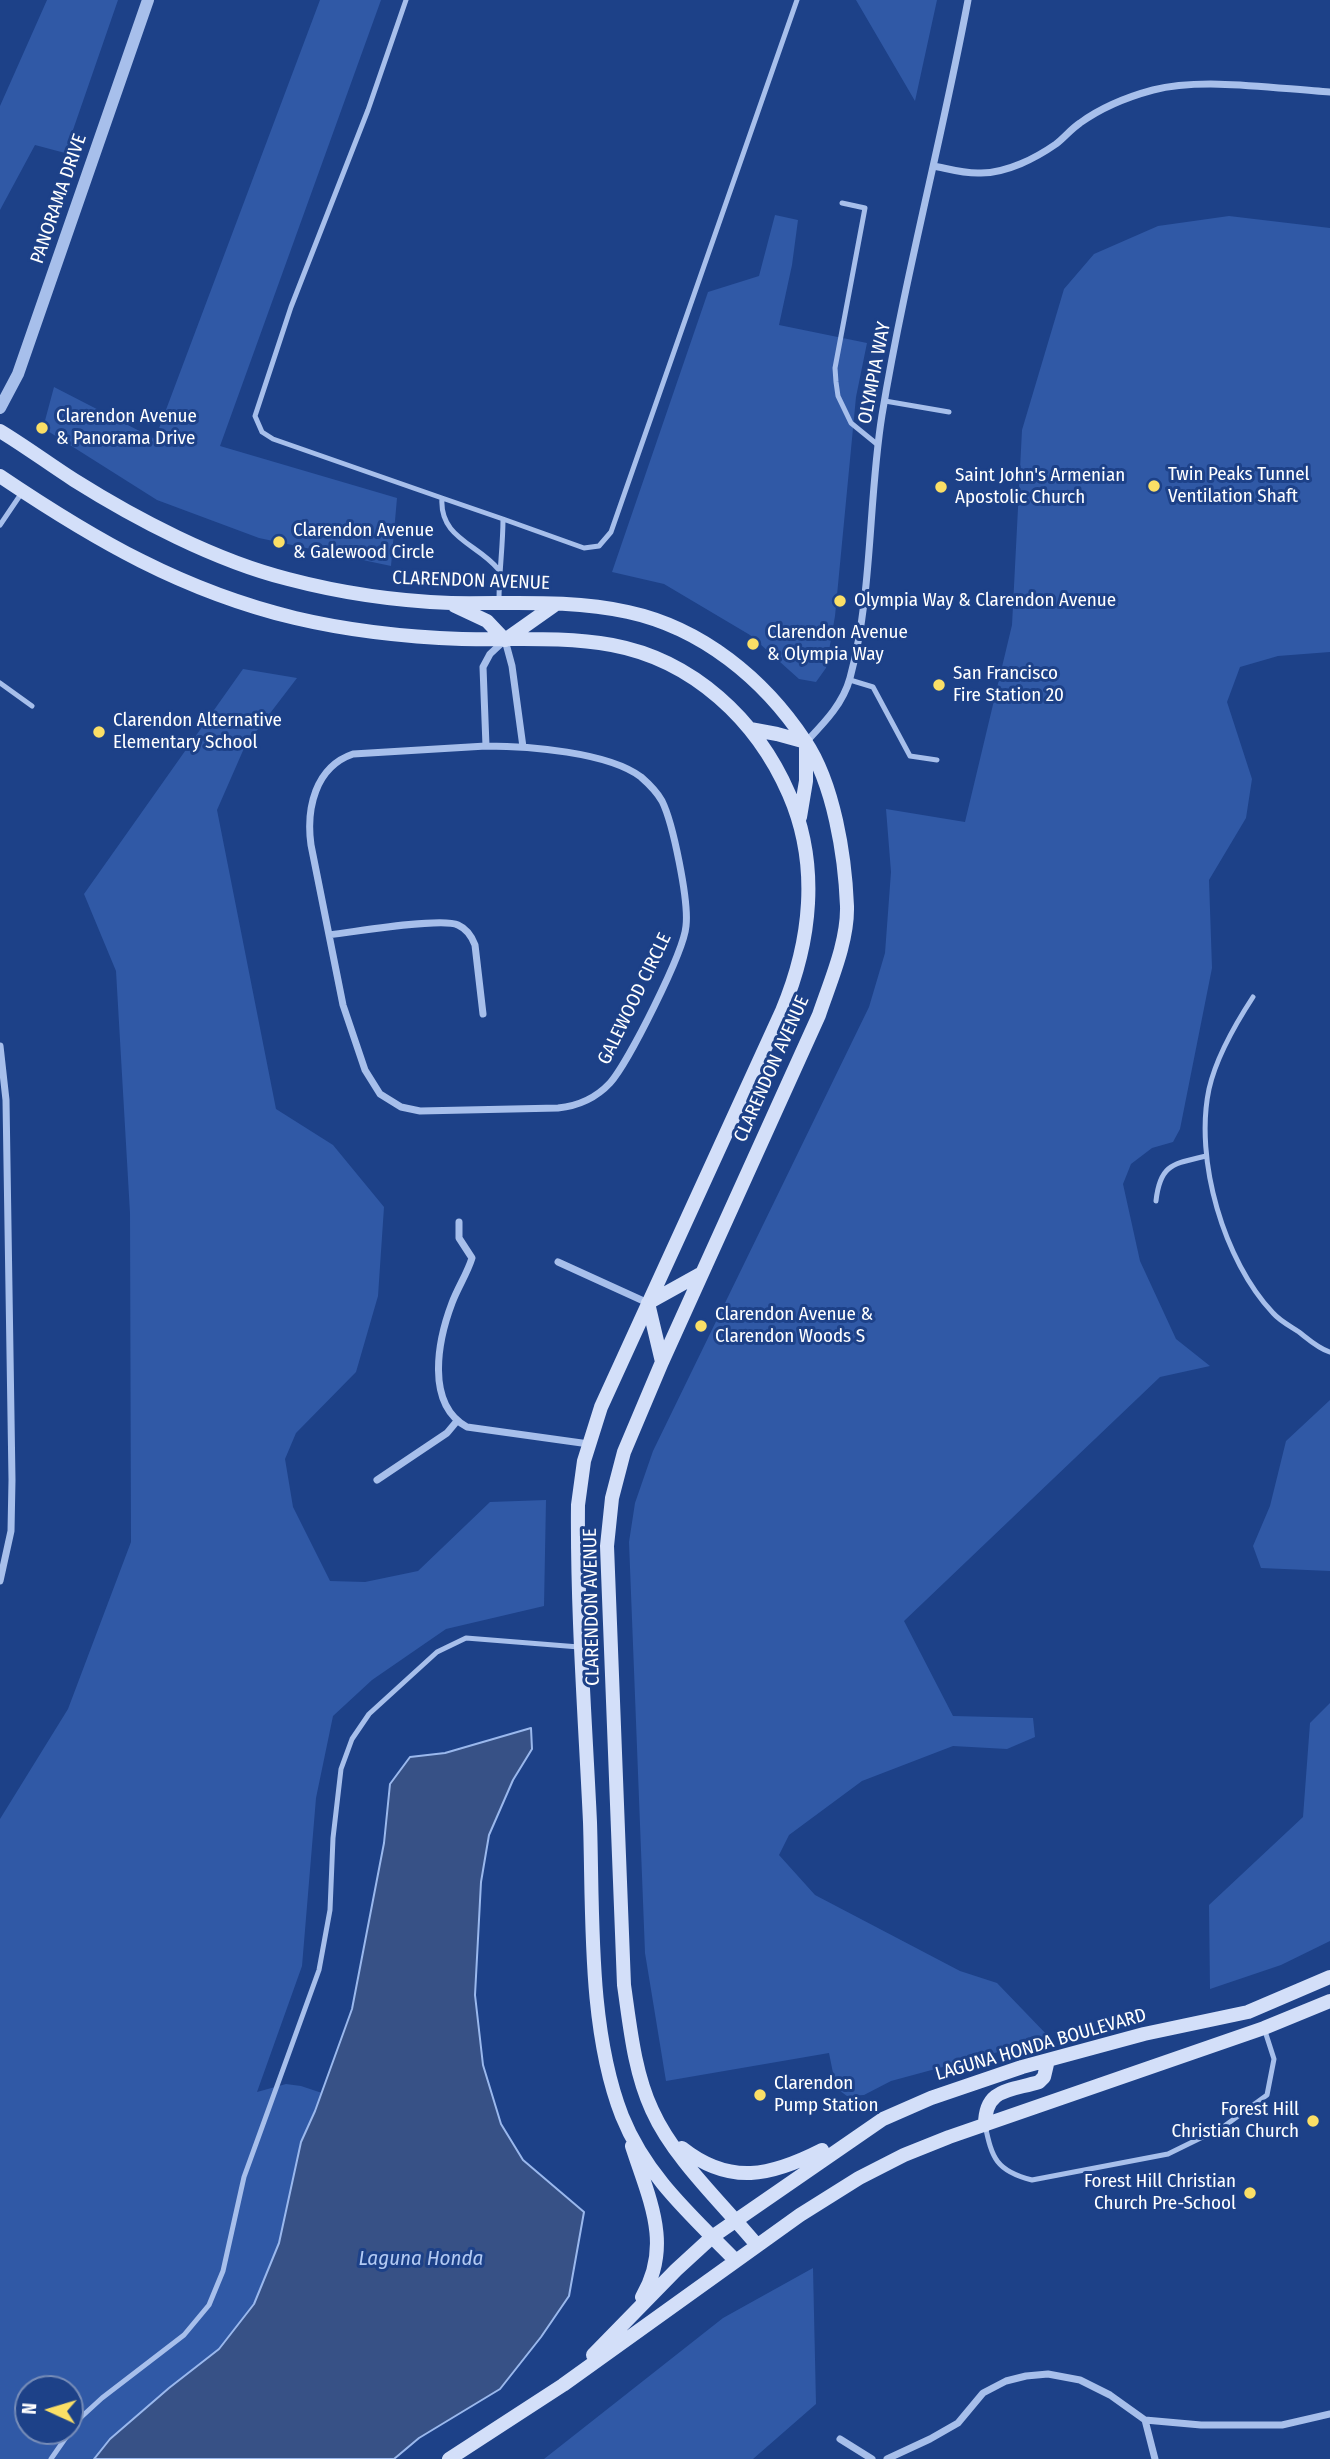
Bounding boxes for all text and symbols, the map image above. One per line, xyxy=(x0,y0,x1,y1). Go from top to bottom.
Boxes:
street label: PANORAMA DRIVE xyxy=(26,131,92,267)
street label: OLYMPIA WAY xyxy=(854,320,896,426)
place label: Clarendon Avenue & Panorama Drive xyxy=(56,406,197,450)
marker: Clarendon Avenue & Panorama Drive xyxy=(34,420,50,436)
place label: Twin Peaks Tunnel Ventilation Shaft xyxy=(1168,464,1310,508)
place label: Saint John's Armenian Apostolic Church xyxy=(955,465,1125,509)
marker: Twin Peaks Tunnel Ventilation Shaft xyxy=(1146,478,1162,494)
marker: Saint John's Armenian Apostolic Church xyxy=(933,479,949,495)
place label: Clarendon Avenue & Galewood Circle xyxy=(293,520,434,564)
marker: Clarendon Avenue & Galewood Circle xyxy=(271,534,287,550)
street label: CLARENDON AVENUE xyxy=(392,567,550,595)
place label: Olympia Way & Clarendon Avenue xyxy=(854,590,1116,612)
marker: Olympia Way & Clarendon Avenue xyxy=(832,593,848,609)
place label: Clarendon Avenue & Olympia Way xyxy=(767,622,908,666)
marker: Clarendon Avenue & Olympia Way xyxy=(745,636,761,652)
place label: San Francisco Fire Station 20 xyxy=(953,663,1064,707)
marker: San Francisco Fire Station 20 xyxy=(931,677,947,693)
place label: Clarendon Alternative Elementary School xyxy=(113,710,282,754)
marker: Clarendon Alternative Elementary School xyxy=(91,724,107,740)
street label: GALEWOOD CIRCLE xyxy=(593,929,677,1069)
street label: CLARENDON AVENUE xyxy=(730,992,814,1146)
place label: Clarendon Avenue & Clarendon Woods S xyxy=(715,1304,873,1348)
marker: Clarendon Avenue & Clarendon Woods S xyxy=(693,1318,709,1334)
street label: CLARENDON AVENUE xyxy=(579,1528,605,1686)
street label: LAGUNA HONDA BOULEVARD xyxy=(933,2004,1149,2086)
place label: Clarendon Pump Station xyxy=(774,2073,878,2117)
marker: Clarendon Pump Station xyxy=(752,2087,768,2103)
place label: Forest Hill Christian Church xyxy=(1172,2099,1299,2143)
marker: Forest Hill Christian Church xyxy=(1305,2113,1321,2129)
place label: Forest Hill Christian Church Pre-School xyxy=(1084,2171,1236,2215)
marker: Forest Hill Christian Church Pre-School xyxy=(1242,2185,1258,2201)
water label: Laguna Honda xyxy=(359,2246,483,2272)
north arrow xyxy=(14,2375,84,2445)
text: N xyxy=(18,2402,41,2415)

